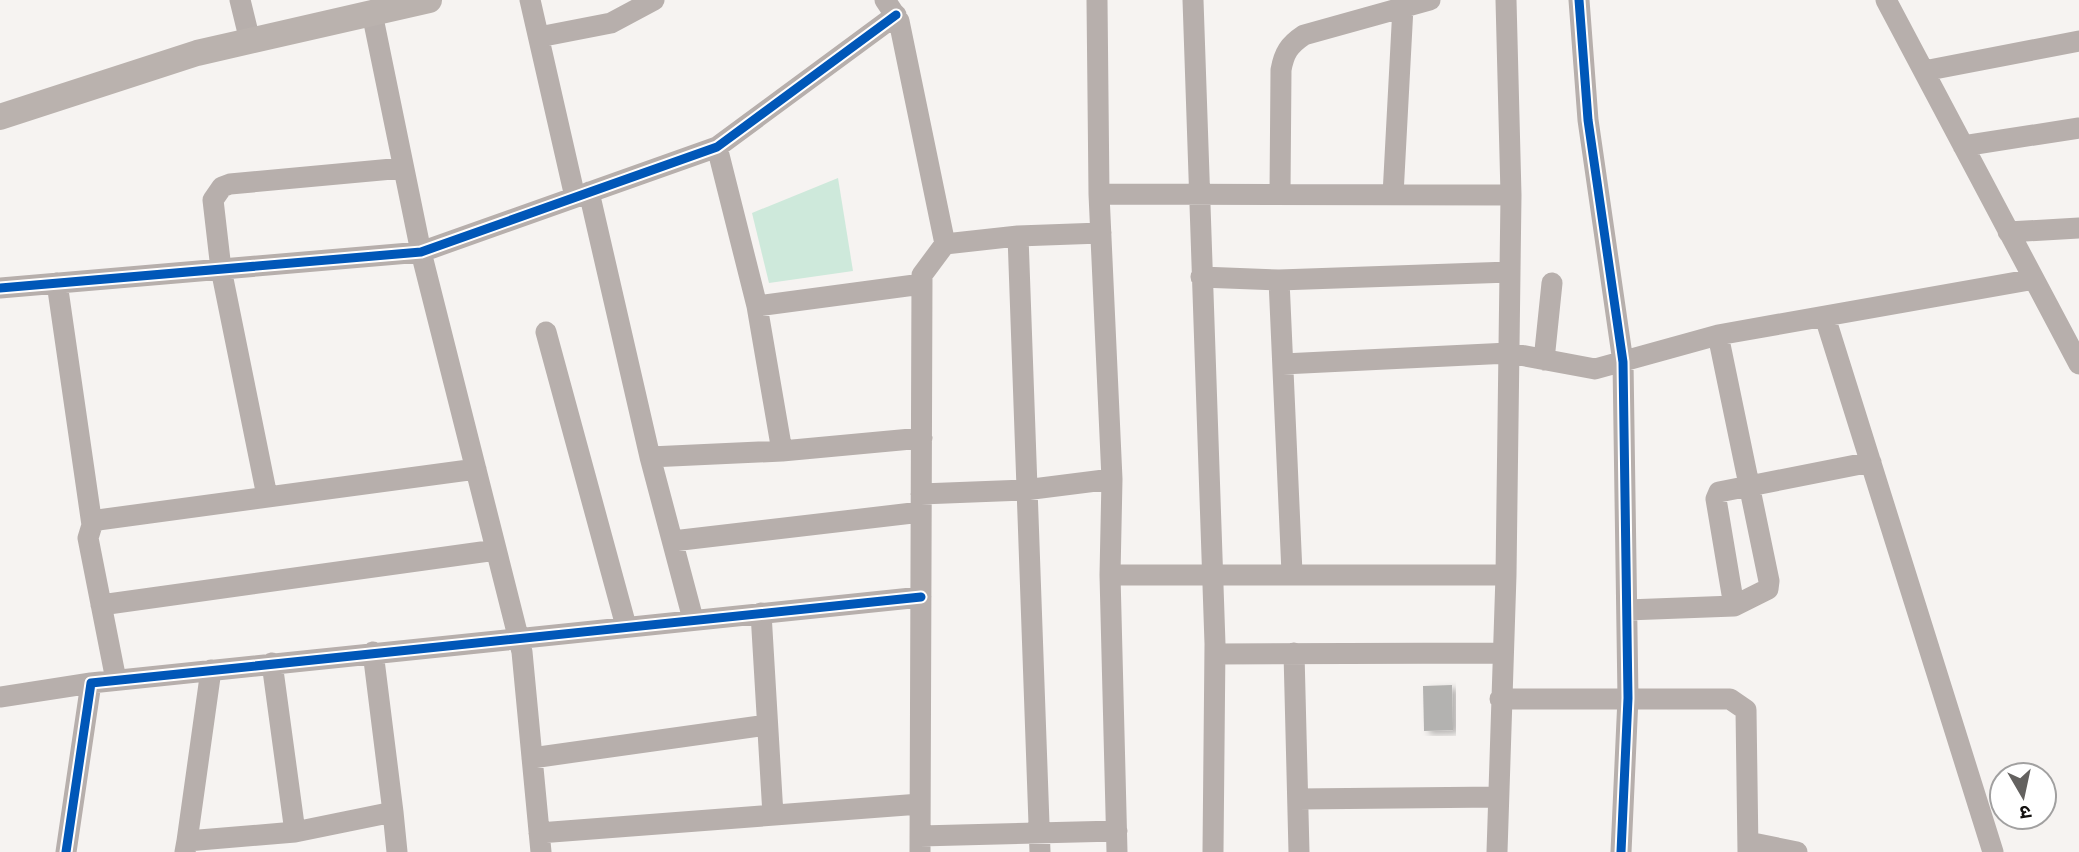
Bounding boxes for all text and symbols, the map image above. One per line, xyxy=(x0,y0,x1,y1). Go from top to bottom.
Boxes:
north arrow xyxy=(1988,761,2058,831)
text: उ xyxy=(2017,800,2033,826)

